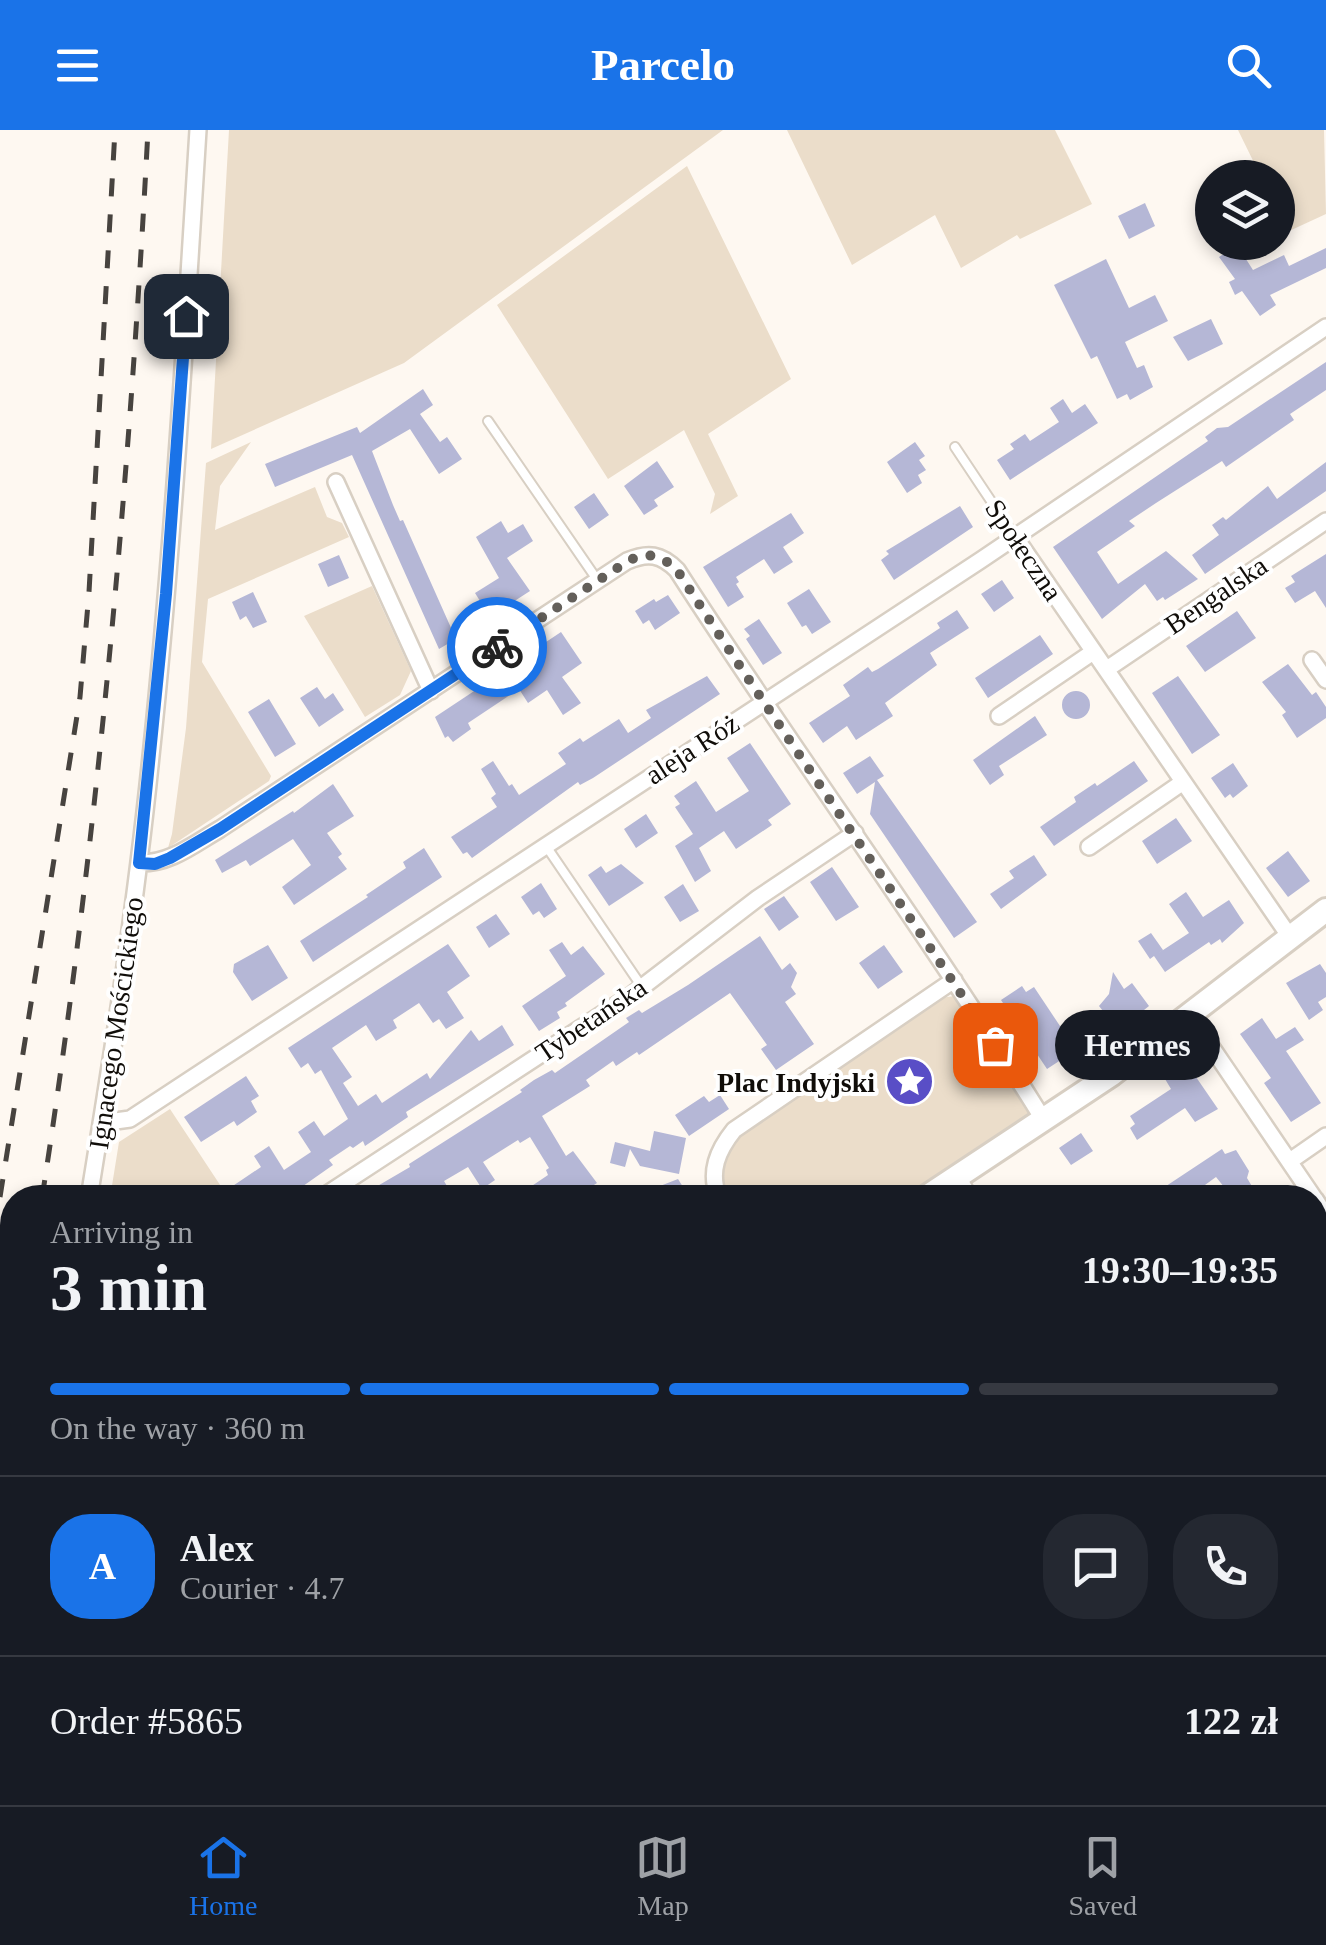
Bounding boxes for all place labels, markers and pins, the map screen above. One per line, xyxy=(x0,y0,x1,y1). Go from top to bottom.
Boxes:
pin xyxy=(144,274,229,359)
pin xyxy=(953,1003,1038,1088)
callout: Hermes xyxy=(1055,1010,1220,1080)
place icon: Plac Indyjski xyxy=(884,1056,936,1108)
place label: Plac Indyjski xyxy=(717,1067,875,1098)

